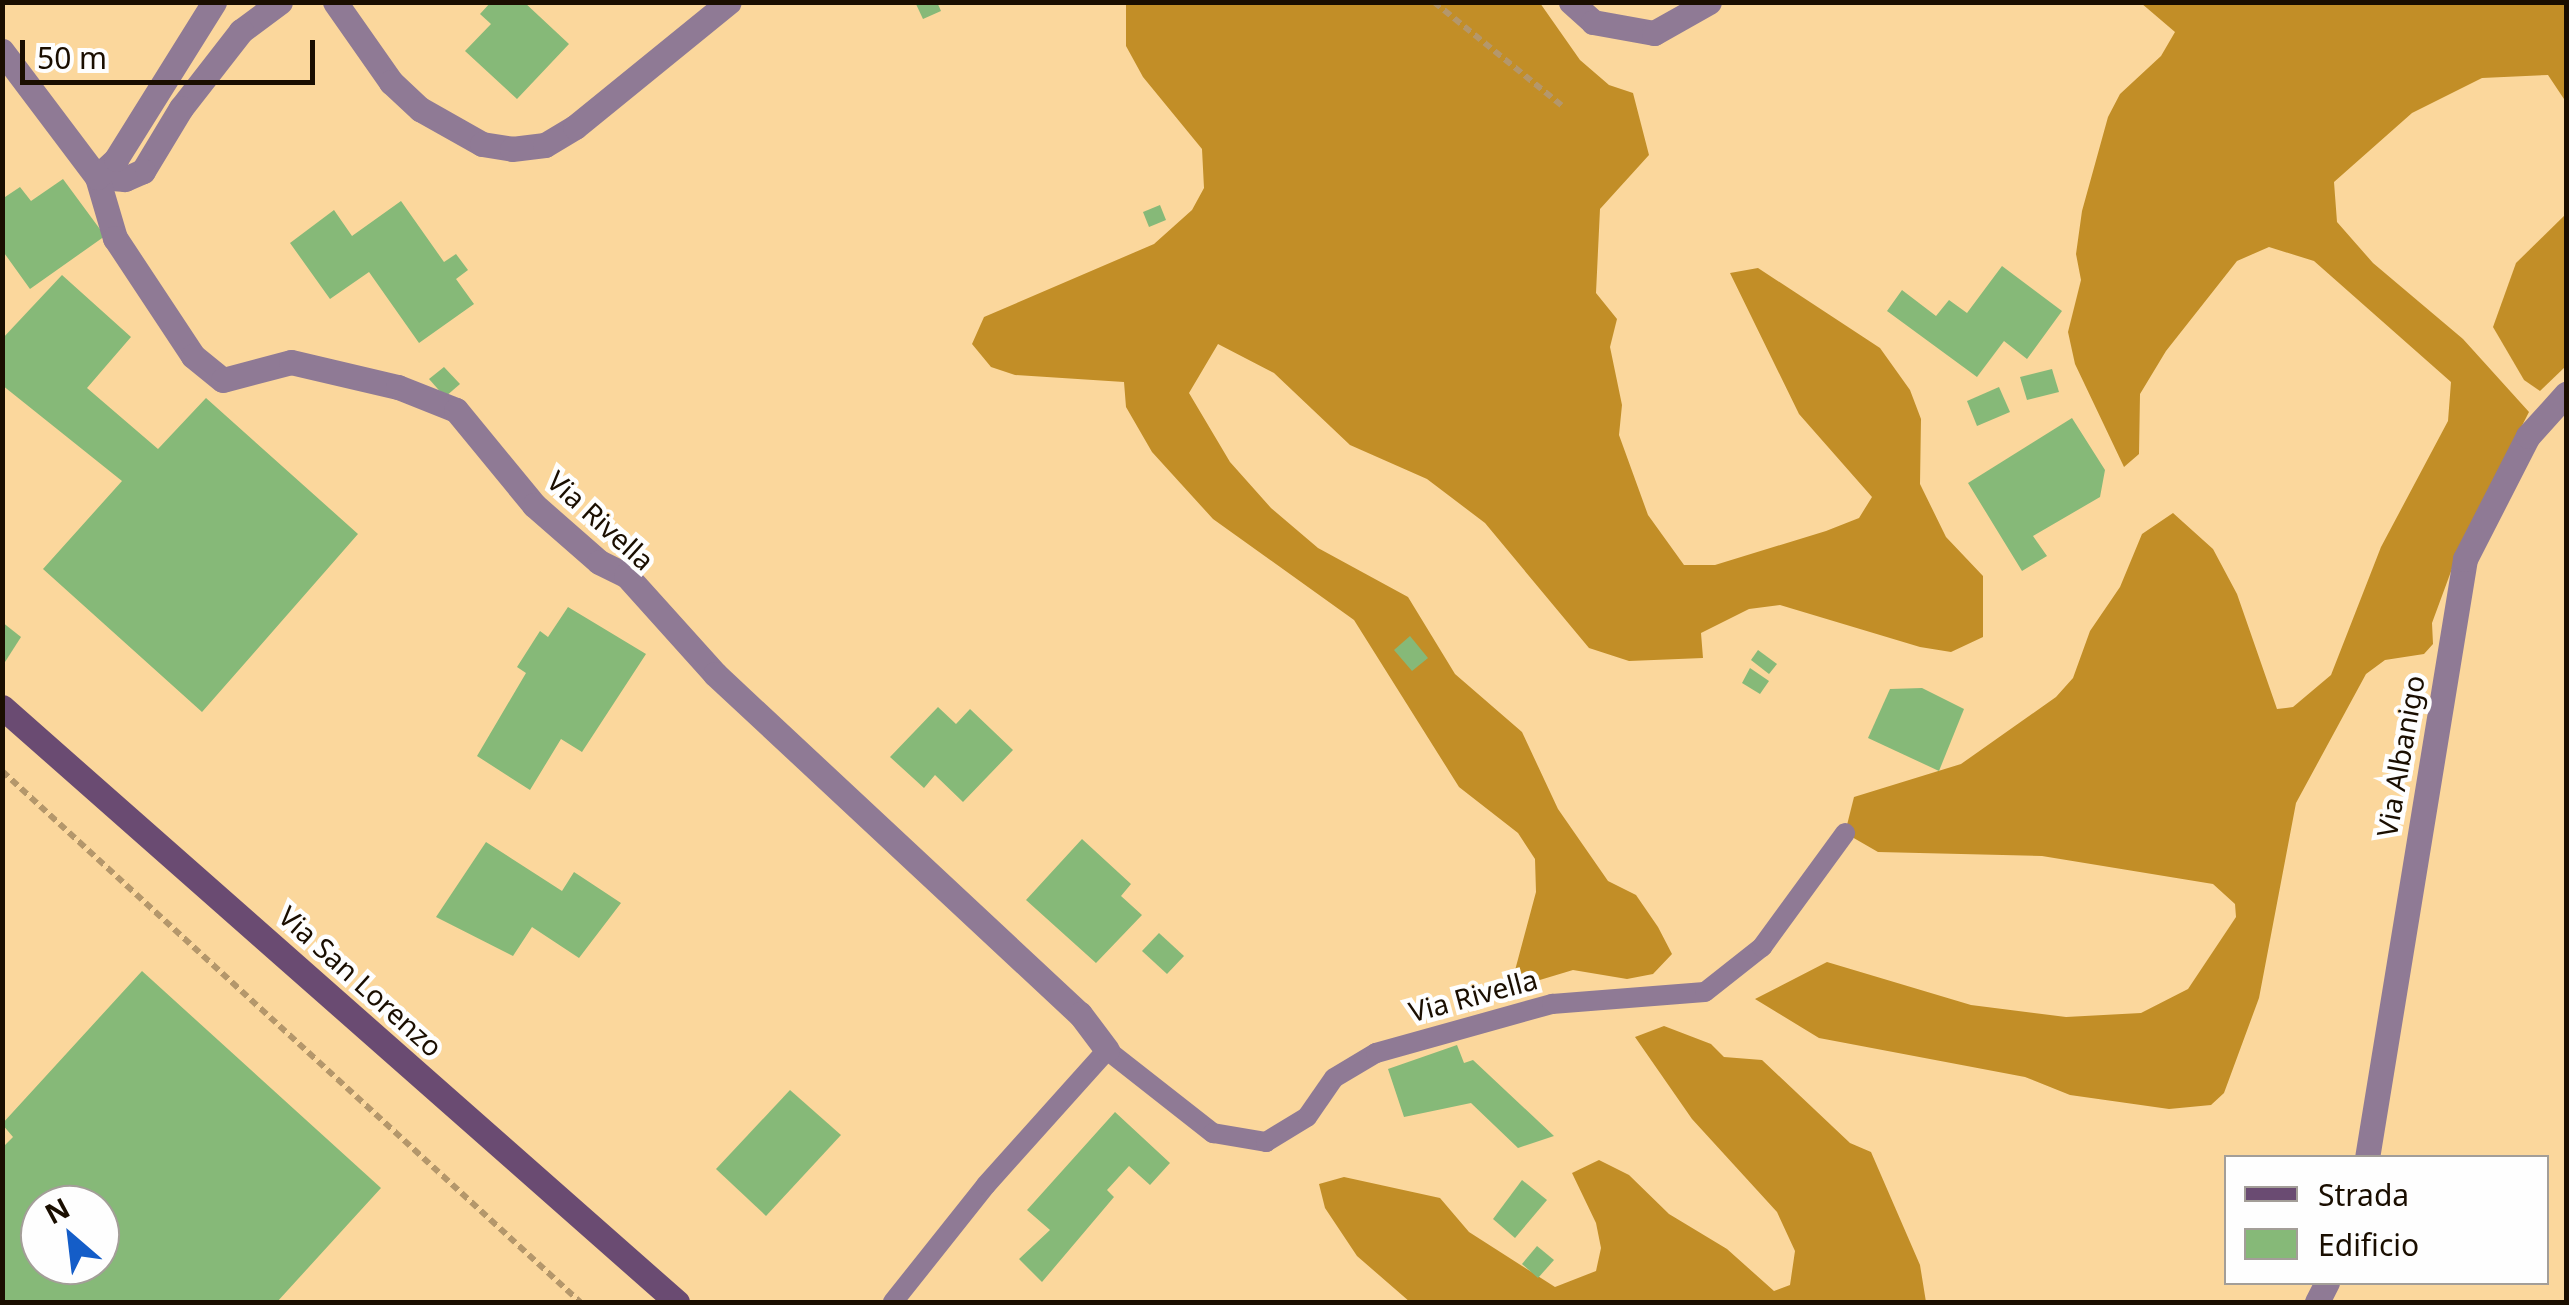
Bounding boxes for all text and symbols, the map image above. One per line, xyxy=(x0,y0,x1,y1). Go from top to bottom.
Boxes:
scale bar xyxy=(25,20,320,82)
text: 50 m xyxy=(37,37,107,78)
street label: Via Rivella xyxy=(541,463,661,577)
street label: Via Albanigo xyxy=(2369,672,2431,840)
street label: Via San Lorenzo xyxy=(272,899,450,1063)
street label: Via Rivella xyxy=(1405,962,1541,1028)
legend xyxy=(2224,1155,2549,1285)
text: Strada xyxy=(2318,1174,2409,1215)
north arrow xyxy=(20,1185,120,1285)
text: N xyxy=(38,1188,76,1232)
text: Edificio xyxy=(2318,1224,2419,1265)

